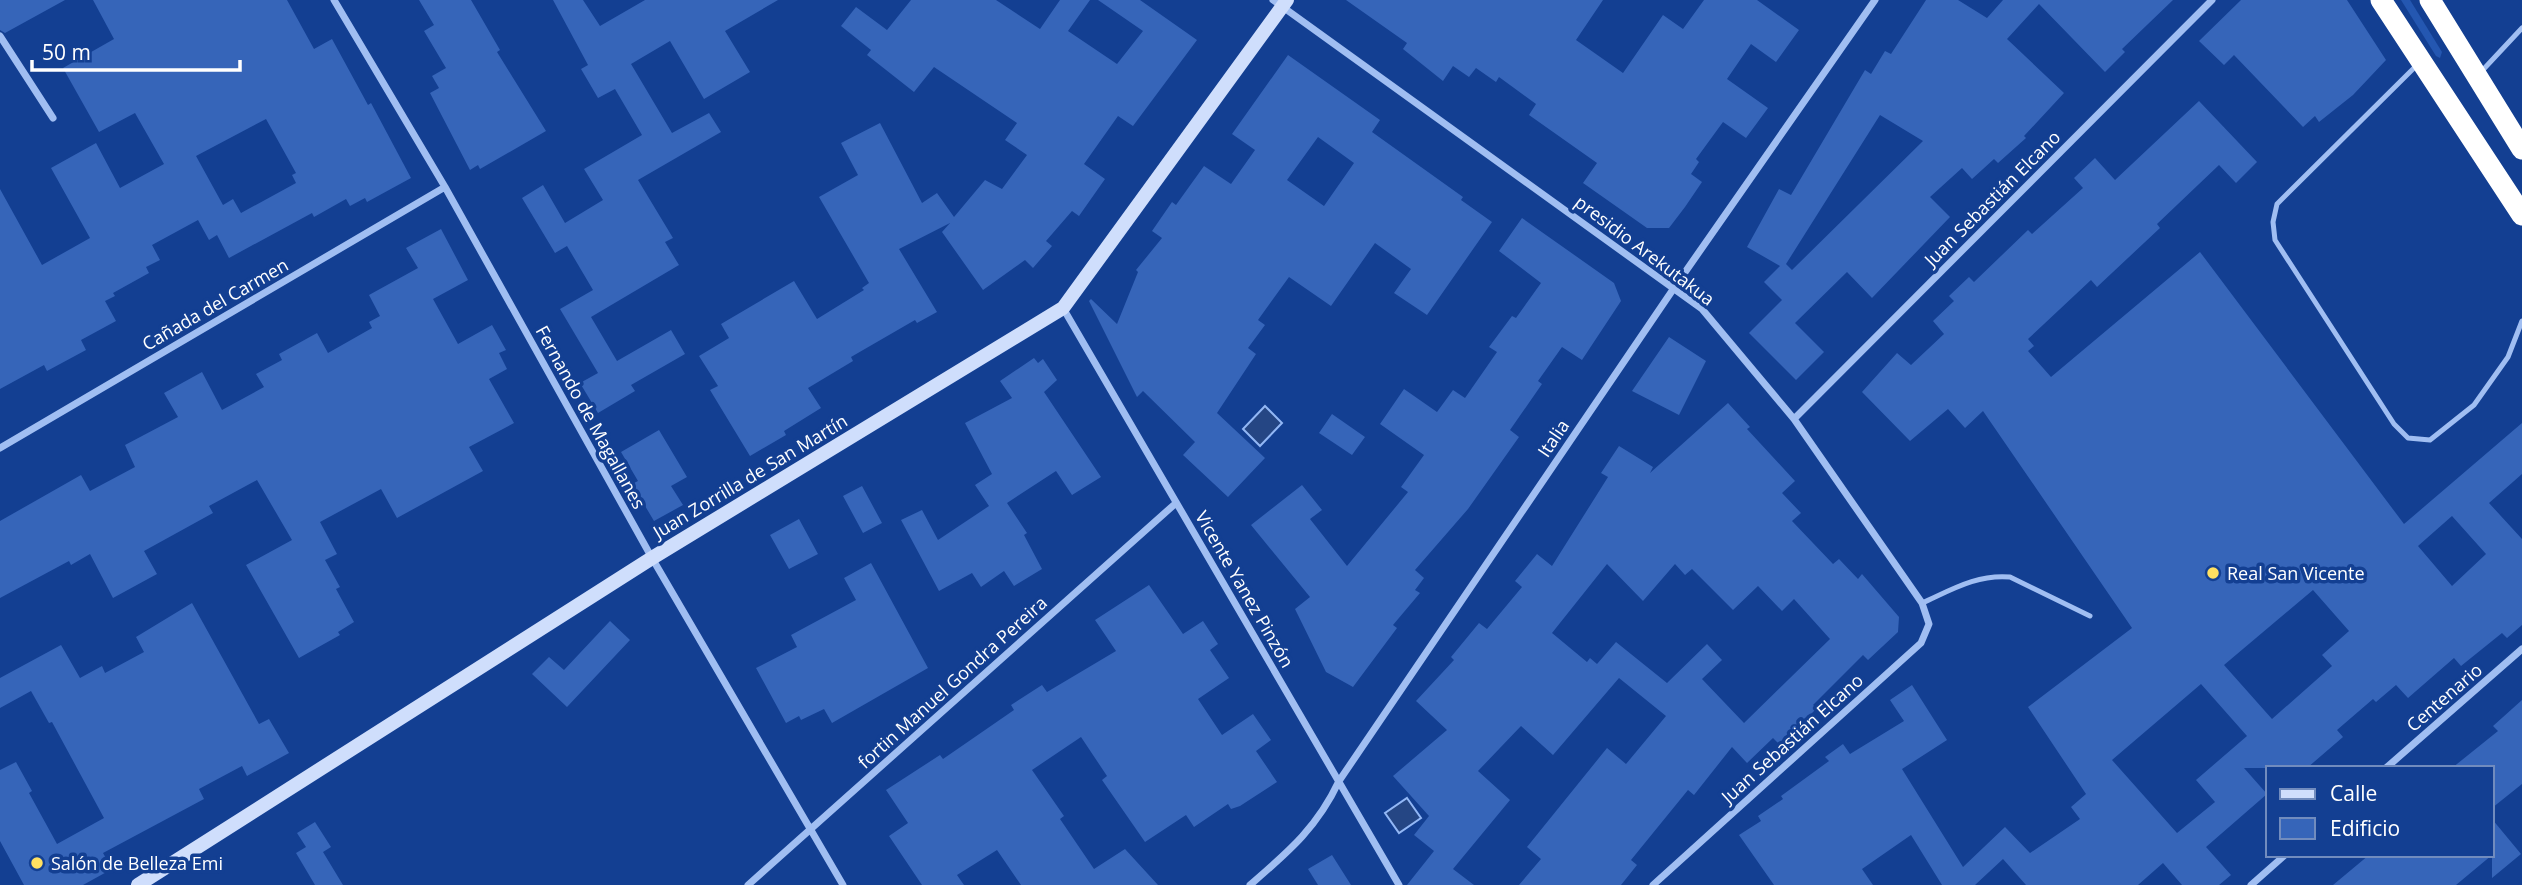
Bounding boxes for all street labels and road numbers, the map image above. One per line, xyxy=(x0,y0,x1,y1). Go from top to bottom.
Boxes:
street label: Juan Sebastián Elcano xyxy=(1917,125,2065,273)
street label: presidio Arekutakua xyxy=(1570,190,1720,310)
street label: Cañada del Carmen xyxy=(138,252,292,356)
street label: Fernando de Magallanes xyxy=(531,321,651,513)
street label: Juan Zorrilla de San Martín xyxy=(647,408,852,545)
street label: Italia xyxy=(1532,414,1574,462)
street label: Vicente Yanez Pinzón xyxy=(1190,506,1300,672)
street label: fortin Manuel Gondra Pereira xyxy=(852,591,1052,773)
street label: Centenario xyxy=(2401,658,2487,736)
street label: Juan Sebastián Elcano xyxy=(1715,668,1868,809)

